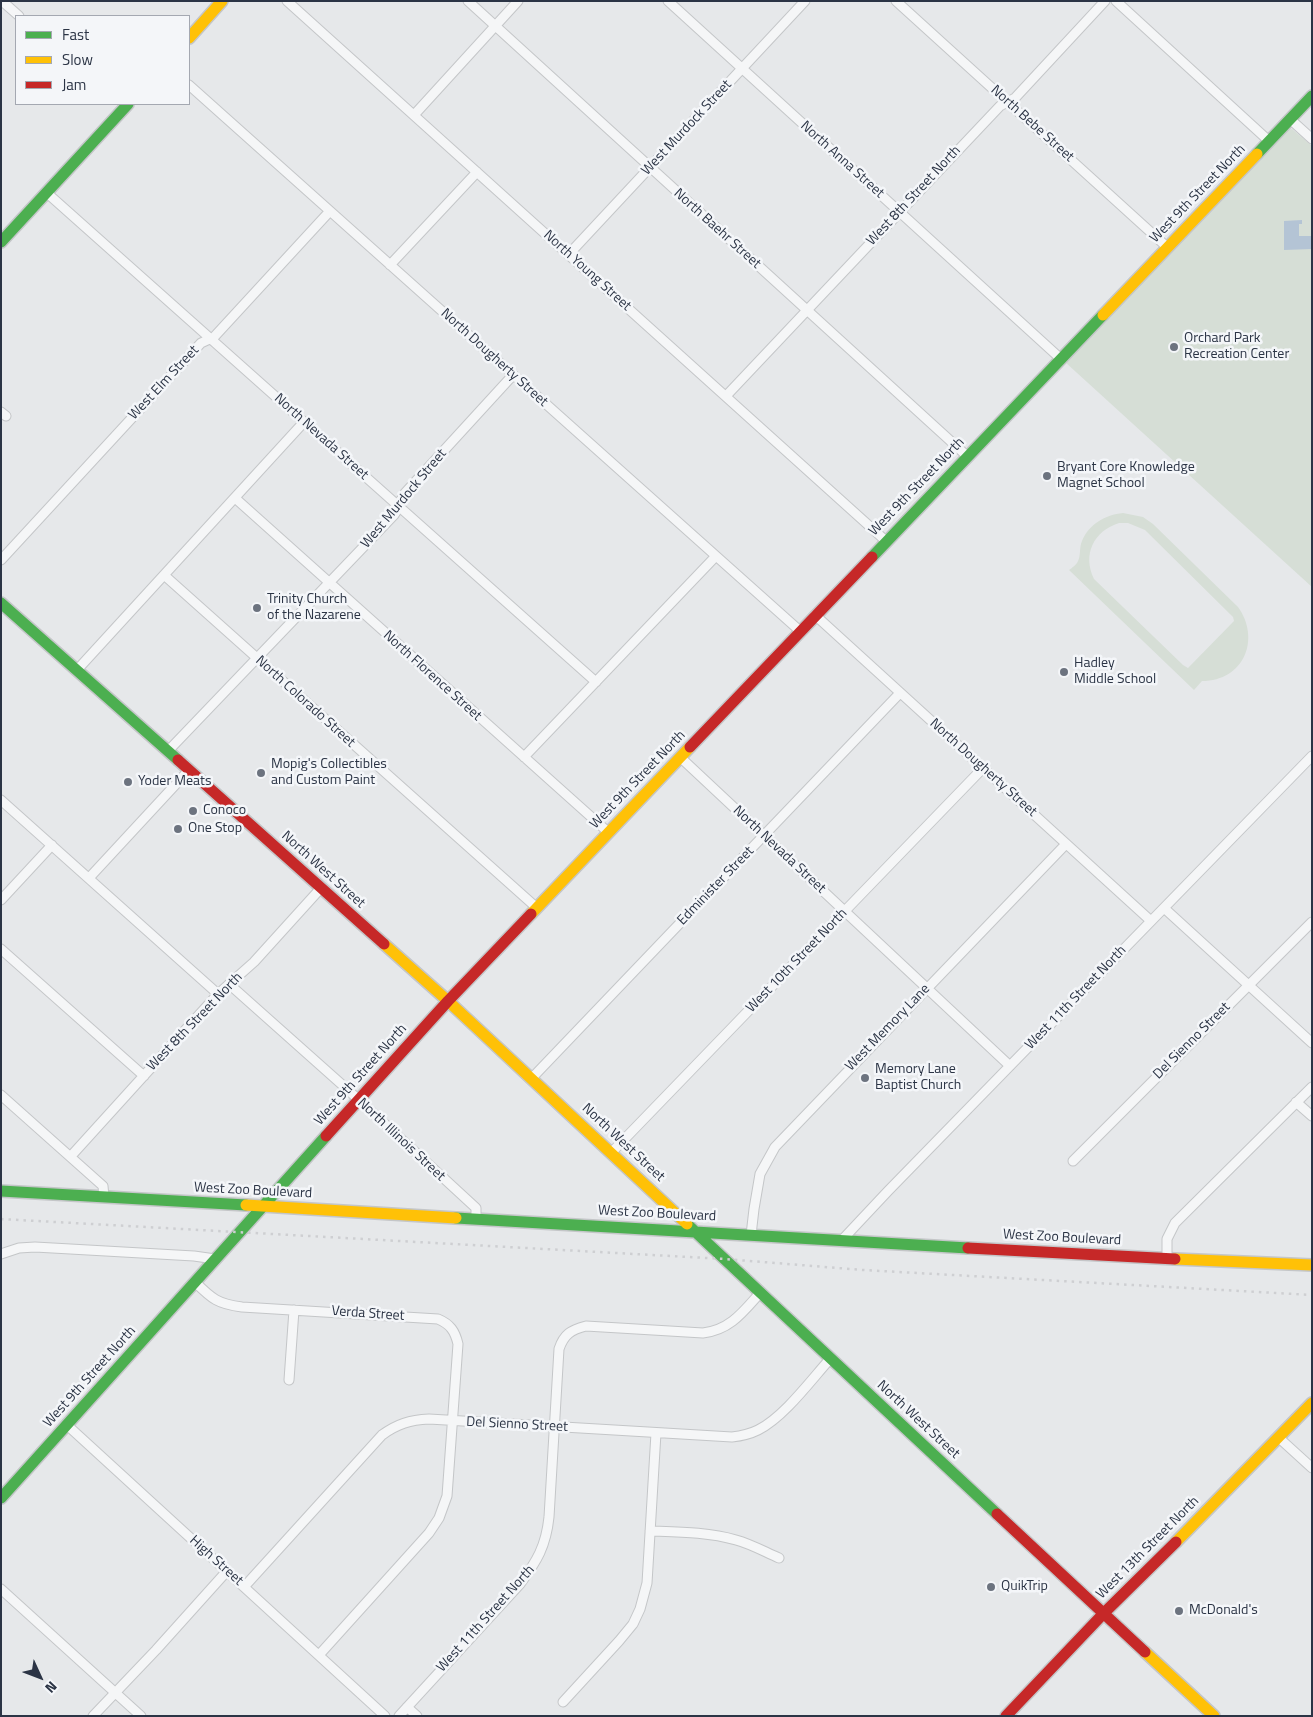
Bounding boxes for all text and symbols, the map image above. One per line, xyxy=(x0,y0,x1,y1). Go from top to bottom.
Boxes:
legend xyxy=(15,15,190,105)
text: Fast xyxy=(62,23,89,46)
text: Slow xyxy=(62,48,93,71)
text: Jam xyxy=(62,73,86,96)
street label: West Murdock Street xyxy=(638,77,736,179)
street label: North Bebe Street xyxy=(987,82,1077,166)
street label: North Anna Street xyxy=(797,118,887,202)
street label: West 9th Street North xyxy=(1147,141,1249,247)
street label: West 8th Street North xyxy=(863,143,965,249)
street label: North Baehr Street xyxy=(670,185,764,273)
street label: North Young Street xyxy=(540,227,634,315)
street label: North Dougherty Street xyxy=(437,305,551,411)
place label: Orchard Park Recreation Center xyxy=(1184,331,1289,364)
marker: Orchard Park Recreation Center xyxy=(1168,341,1180,353)
street label: West Elm Street xyxy=(125,342,203,424)
street label: North Nevada Street xyxy=(271,390,371,484)
street label: West 9th Street North xyxy=(866,434,968,540)
street label: West Murdock Street xyxy=(358,446,450,552)
place label: Bryant Core Knowledge Magnet School xyxy=(1057,460,1195,492)
marker: Bryant Core Knowledge Magnet School xyxy=(1041,470,1053,482)
place label: Trinity Church of the Nazarene xyxy=(267,592,361,624)
marker: Trinity Church of the Nazarene xyxy=(251,602,263,614)
street label: North Florence Street xyxy=(379,627,485,725)
street label: North Colorado Street xyxy=(252,653,358,751)
place label: Hadley Middle School xyxy=(1074,656,1156,689)
marker: Hadley Middle School xyxy=(1058,666,1070,678)
street label: North Dougherty Street xyxy=(926,715,1040,821)
street label: West 9th Street North xyxy=(587,727,689,833)
place label: Mopig's Collectibles and Custom Paint xyxy=(271,757,387,790)
marker: Mopig's Collectibles and Custom Paint xyxy=(255,767,267,779)
place label: Yoder Meats xyxy=(138,774,212,790)
marker: Yoder Meats xyxy=(122,776,134,788)
place label: Conoco xyxy=(203,803,246,819)
street label: North Nevada Street xyxy=(729,803,829,897)
marker: Conoco xyxy=(187,805,199,817)
place label: One Stop xyxy=(188,821,242,837)
marker: One Stop xyxy=(172,823,184,835)
street label: North West Street xyxy=(278,828,368,912)
street label: Edminister Street xyxy=(674,843,758,929)
street label: West 10th Street North xyxy=(743,905,851,1017)
street label: West 11th Street North xyxy=(1022,942,1130,1054)
street label: West 8th Street North xyxy=(144,969,246,1075)
street label: West Memory Lane xyxy=(842,981,934,1075)
street label: Del Sienno Street xyxy=(1150,999,1234,1083)
street label: West 9th Street North xyxy=(311,1021,411,1129)
place label: Memory Lane Baptist Church xyxy=(875,1062,961,1094)
marker: Memory Lane Baptist Church xyxy=(859,1072,871,1084)
street label: North Illinois Street xyxy=(354,1095,448,1185)
street label: North West Street xyxy=(578,1100,668,1186)
street label: West Zoo Boulevard xyxy=(194,1180,312,1202)
street label: West Zoo Boulevard xyxy=(598,1203,716,1225)
street label: West Zoo Boulevard xyxy=(1003,1227,1121,1249)
street label: Verda Street xyxy=(331,1303,405,1325)
street label: West 9th Street North xyxy=(40,1323,140,1431)
street label: North West Street xyxy=(873,1377,963,1463)
street label: Del Sienno Street xyxy=(466,1414,568,1436)
street label: West 13th Street North xyxy=(1093,1493,1203,1603)
street label: High Street xyxy=(186,1533,246,1589)
street label: West 11th Street North xyxy=(434,1562,538,1676)
place label: QuikTrip xyxy=(1001,1579,1048,1595)
marker: QuikTrip xyxy=(985,1581,997,1593)
place label: McDonald's xyxy=(1189,1603,1258,1619)
marker: McDonald's xyxy=(1173,1605,1185,1617)
north arrow xyxy=(15,1652,65,1702)
text: N xyxy=(40,1677,62,1698)

